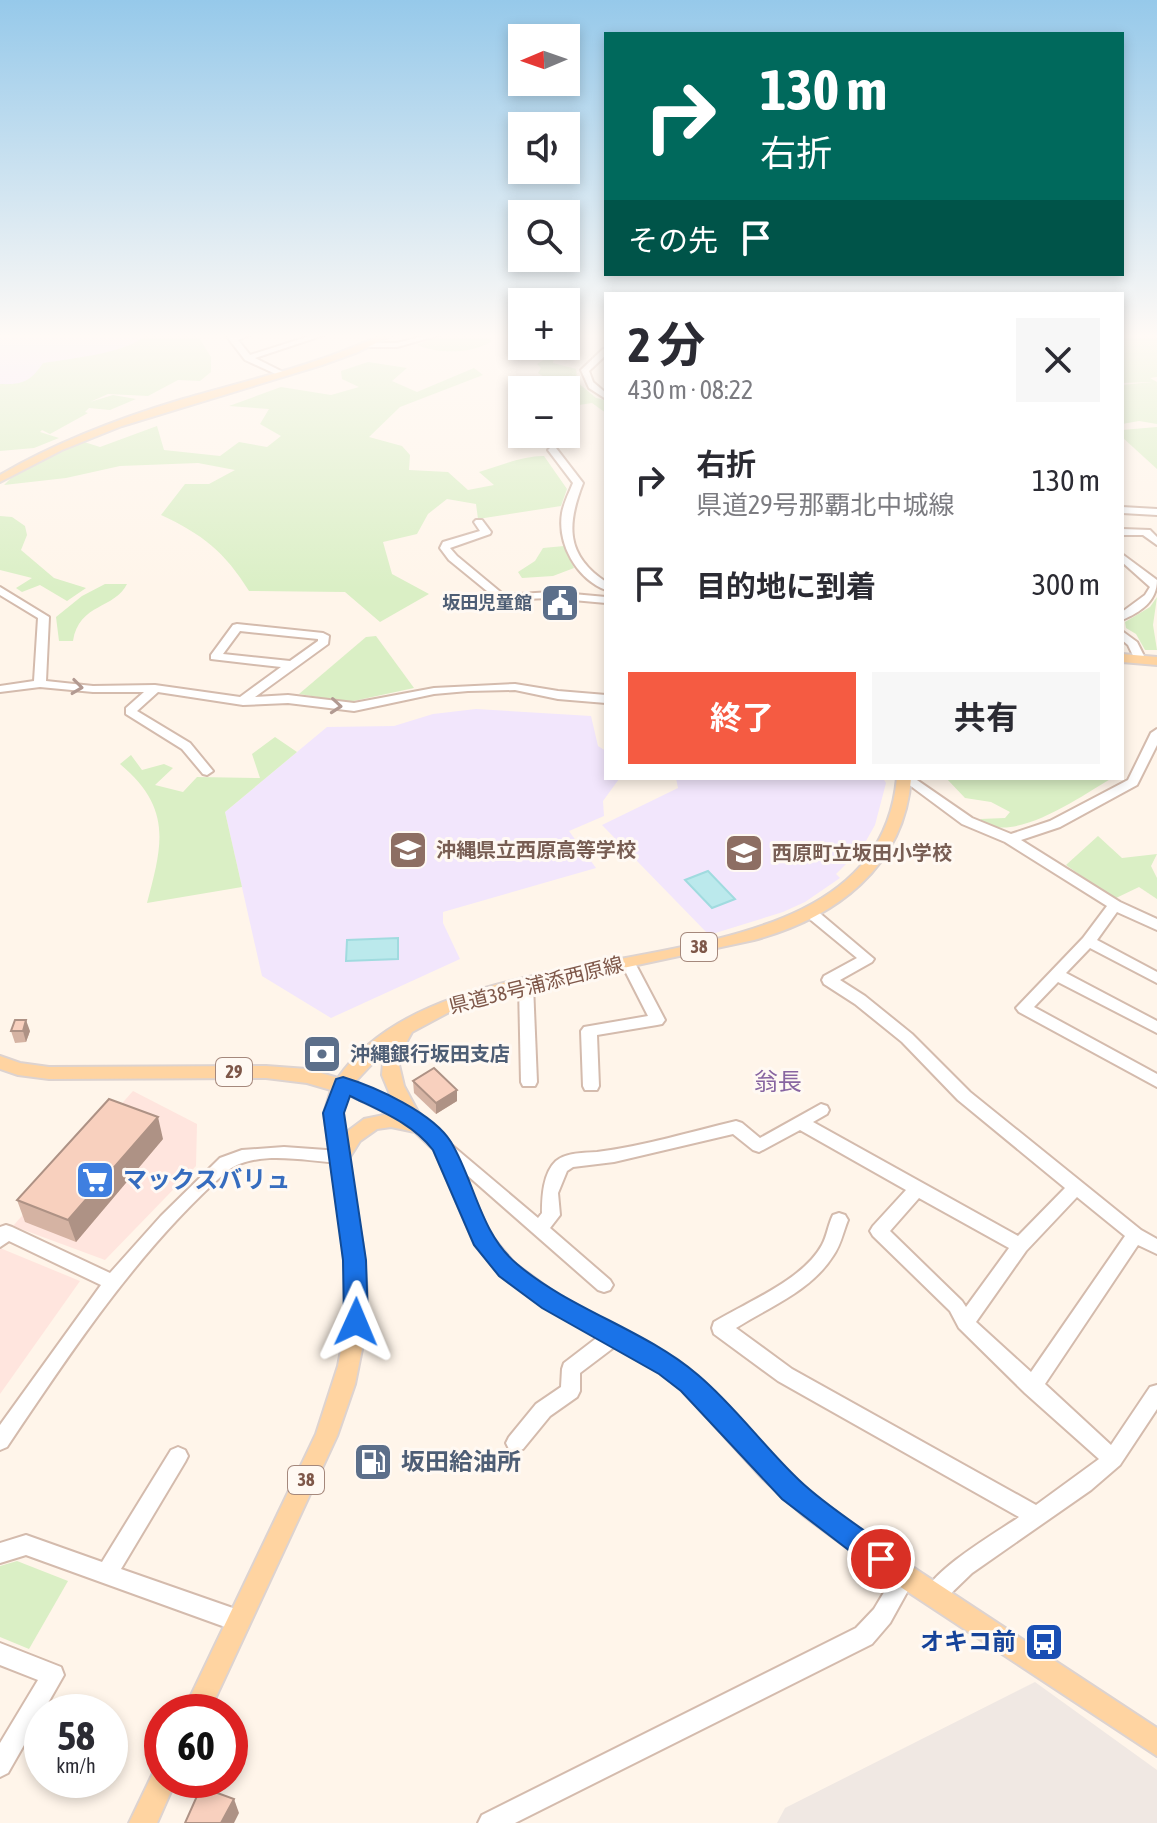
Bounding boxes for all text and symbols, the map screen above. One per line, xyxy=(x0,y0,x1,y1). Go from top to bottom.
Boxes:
north arrow xyxy=(508,24,580,96)
map controls xyxy=(508,24,580,448)
text: 130 m xyxy=(760,58,887,122)
icon: right xyxy=(628,64,732,168)
button: sound xyxy=(508,112,580,184)
text: 右折 xyxy=(760,132,832,174)
button: search xyxy=(508,200,580,272)
icon: arrive xyxy=(734,216,778,260)
text: その先 xyxy=(628,223,718,257)
button: + xyxy=(508,288,580,360)
text: 2 分 xyxy=(628,317,705,372)
button: close xyxy=(1016,318,1100,402)
text: 430 m · 08:22 xyxy=(628,375,753,405)
button: − xyxy=(508,376,580,448)
text: 右折 xyxy=(696,447,756,481)
icon: right xyxy=(628,458,672,502)
text: 130 m xyxy=(1032,463,1100,497)
text: 県道29号那覇北中城線 xyxy=(696,490,954,520)
icon: arrive xyxy=(628,562,672,606)
text: 300 m xyxy=(1032,567,1100,601)
text: 目的地に到着 xyxy=(696,569,876,603)
public building icon: 坂田児童館 xyxy=(539,582,581,624)
place label: 坂田児童館 xyxy=(442,592,532,613)
button: 終了 xyxy=(628,672,856,764)
button: 共有 xyxy=(872,672,1100,764)
one-way arrow xyxy=(71,678,84,695)
one-way arrow xyxy=(330,697,343,714)
school or university icon: 沖縄県立西原高等学校 xyxy=(387,829,429,871)
school or university icon: 西原町立坂田小学校 xyxy=(723,832,765,874)
place label: 沖縄県立西原高等学校 xyxy=(436,838,636,861)
place label: 西原町立坂田小学校 xyxy=(772,841,952,864)
road number: 38 xyxy=(681,933,717,961)
street label: 県道38号浦添西原線 xyxy=(446,952,625,1017)
bank icon: 沖縄銀行坂田支店 xyxy=(301,1033,343,1075)
place label: 沖縄銀行坂田支店 xyxy=(350,1042,510,1065)
road number: 29 xyxy=(216,1058,252,1086)
district label: 翁長 xyxy=(754,1068,802,1095)
supermarket icon: マックスバリュ xyxy=(74,1159,116,1201)
place label: マックスバリュ xyxy=(123,1166,290,1193)
position arrow xyxy=(314,1280,398,1364)
fuel station icon: 坂田給油所 xyxy=(352,1441,394,1483)
place label: 坂田給油所 xyxy=(401,1448,521,1475)
road number: 38 xyxy=(288,1466,324,1494)
pin xyxy=(847,1525,915,1593)
icon: arrive xyxy=(859,1537,903,1581)
bus stop icon: オキコ前 xyxy=(1023,1621,1065,1663)
place label: オキコ前 xyxy=(920,1628,1016,1655)
speed limit sign: 60 xyxy=(144,1694,248,1798)
text: 58 xyxy=(57,1713,95,1758)
text: km/h xyxy=(56,1754,96,1777)

